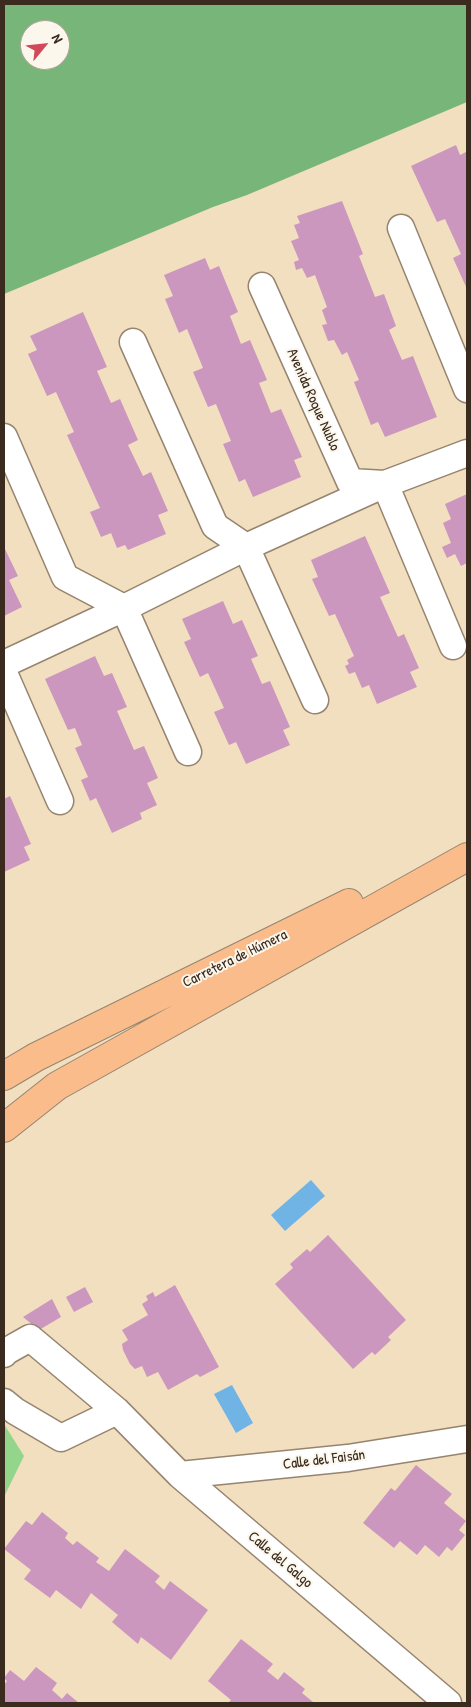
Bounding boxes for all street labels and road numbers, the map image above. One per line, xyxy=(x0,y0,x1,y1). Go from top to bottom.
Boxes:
street label: Avenida Roque Nublo xyxy=(282,346,344,454)
street label: Carretera de Húmera xyxy=(180,926,290,992)
street label: Calle del Faisán xyxy=(282,1446,366,1474)
street label: Calle del Galgo xyxy=(244,1528,316,1592)

